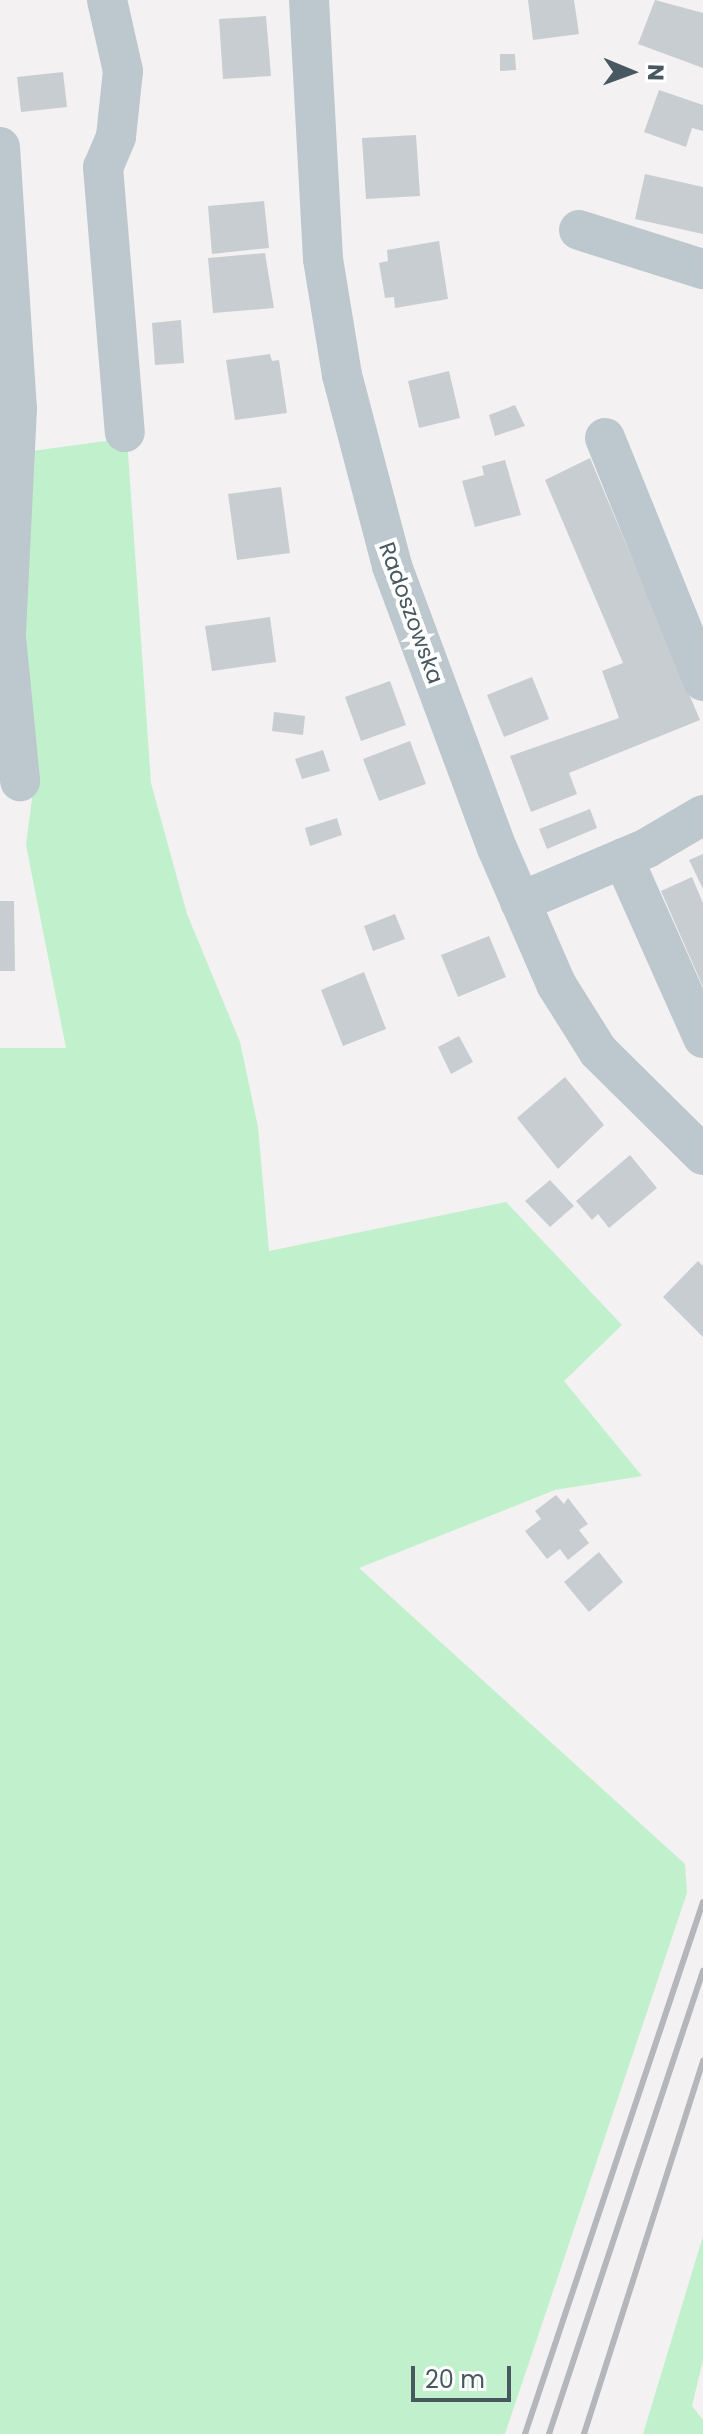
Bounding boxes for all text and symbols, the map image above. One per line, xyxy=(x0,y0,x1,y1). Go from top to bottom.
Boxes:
north arrow xyxy=(591,32,671,112)
text: N xyxy=(640,64,671,81)
street label: Radoszowska xyxy=(373,539,449,687)
scale bar xyxy=(415,2350,515,2400)
text: 20 m xyxy=(425,2363,485,2396)

